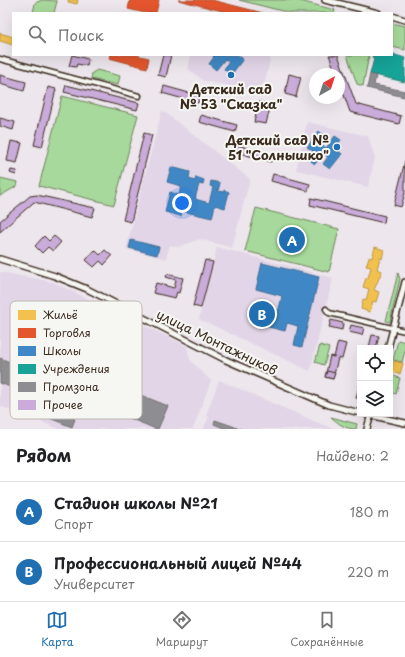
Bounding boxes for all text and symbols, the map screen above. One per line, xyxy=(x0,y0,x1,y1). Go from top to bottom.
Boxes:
search box xyxy=(12,12,393,56)
icon: search xyxy=(26,23,48,45)
text: Поиск xyxy=(58,23,104,46)
north arrow xyxy=(309,68,345,104)
marker: Детский сад № 53 "Сказка" xyxy=(226,70,236,80)
place label: Детский сад № 53 "Сказка" xyxy=(180,79,282,113)
place label: Детский сад № 51 "Солнышко" xyxy=(225,130,329,164)
marker: Детский сад № 51 "Солнышко" xyxy=(332,142,342,152)
your location xyxy=(172,193,192,213)
pin: A xyxy=(279,225,305,255)
pin: B xyxy=(249,299,275,329)
legend xyxy=(10,301,142,419)
street label: улица Монтажников xyxy=(154,304,281,379)
text: Жильё xyxy=(42,306,78,323)
text: Торговля xyxy=(43,324,91,341)
text: Школы xyxy=(43,342,81,359)
map controls xyxy=(357,345,393,417)
button: locate xyxy=(357,345,393,381)
text: Учреждения xyxy=(43,360,110,377)
text: Промзона xyxy=(43,378,99,395)
button: layers xyxy=(357,381,393,417)
text: Прочее xyxy=(43,396,83,413)
text: Рядом xyxy=(16,442,71,468)
text: Найдено: 2 xyxy=(316,446,389,465)
text: Стадион школы №21 xyxy=(54,491,218,514)
text: A xyxy=(24,502,34,521)
text: 180 m xyxy=(350,502,389,521)
text: Спорт xyxy=(54,514,93,533)
text: Профессиональный лицей №44 xyxy=(54,551,302,574)
text: B xyxy=(25,562,33,581)
text: 220 m xyxy=(347,562,389,581)
text: Университет xyxy=(54,574,134,593)
tab: Карта xyxy=(41,609,73,650)
tab: Маршрут xyxy=(156,609,208,650)
tab: Сохранённые xyxy=(290,609,364,650)

